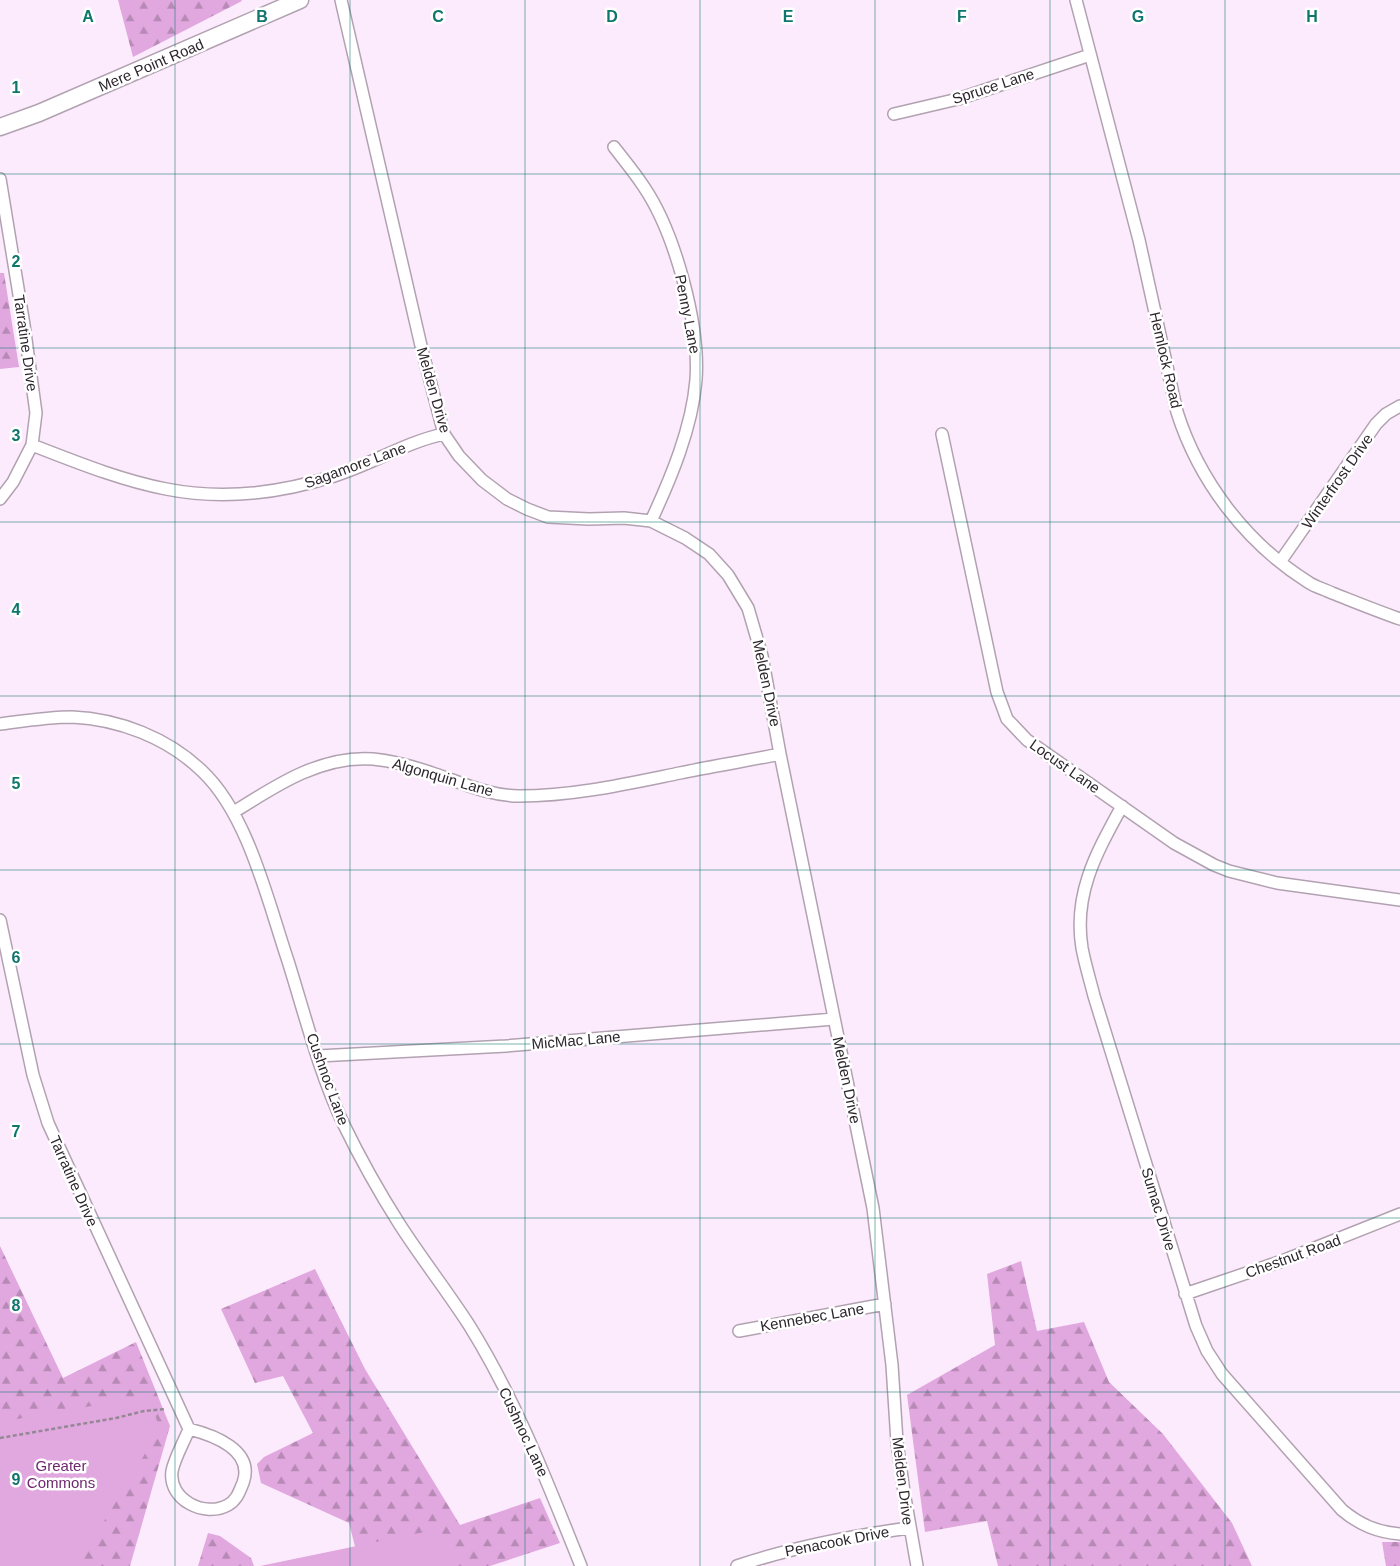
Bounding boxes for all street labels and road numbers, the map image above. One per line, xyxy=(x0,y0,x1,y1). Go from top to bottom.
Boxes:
street label: Mere Point Road xyxy=(96,35,206,95)
street label: Spruce Lane xyxy=(950,65,1036,107)
street label: Penny Lane xyxy=(672,273,704,355)
street label: Tarratine Drive xyxy=(11,294,41,392)
street label: Hemlock Road xyxy=(1147,310,1185,410)
street label: Melden Drive xyxy=(414,345,454,435)
street label: Winterfrost Drive xyxy=(1298,430,1376,532)
street label: Sagamore Lane xyxy=(302,439,408,491)
street label: Melden Drive xyxy=(749,638,785,728)
street label: Locust Lane xyxy=(1027,736,1103,796)
street label: Algonquin Lane xyxy=(391,754,495,800)
street label: MicMac Lane xyxy=(531,1028,621,1052)
street label: Cushnoc Lane xyxy=(303,1031,353,1127)
street label: Melden Drive xyxy=(829,1035,865,1125)
street label: Tarratine Drive xyxy=(46,1133,102,1229)
street label: Sumac Drive xyxy=(1138,1165,1180,1253)
street label: Chestnut Road xyxy=(1243,1231,1343,1281)
street label: Kennebec Lane xyxy=(759,1300,865,1334)
street label: Cushnoc Lane xyxy=(496,1385,552,1479)
street label: Melden Drive xyxy=(889,1436,917,1526)
street label: Penacook Drive xyxy=(783,1523,891,1559)

